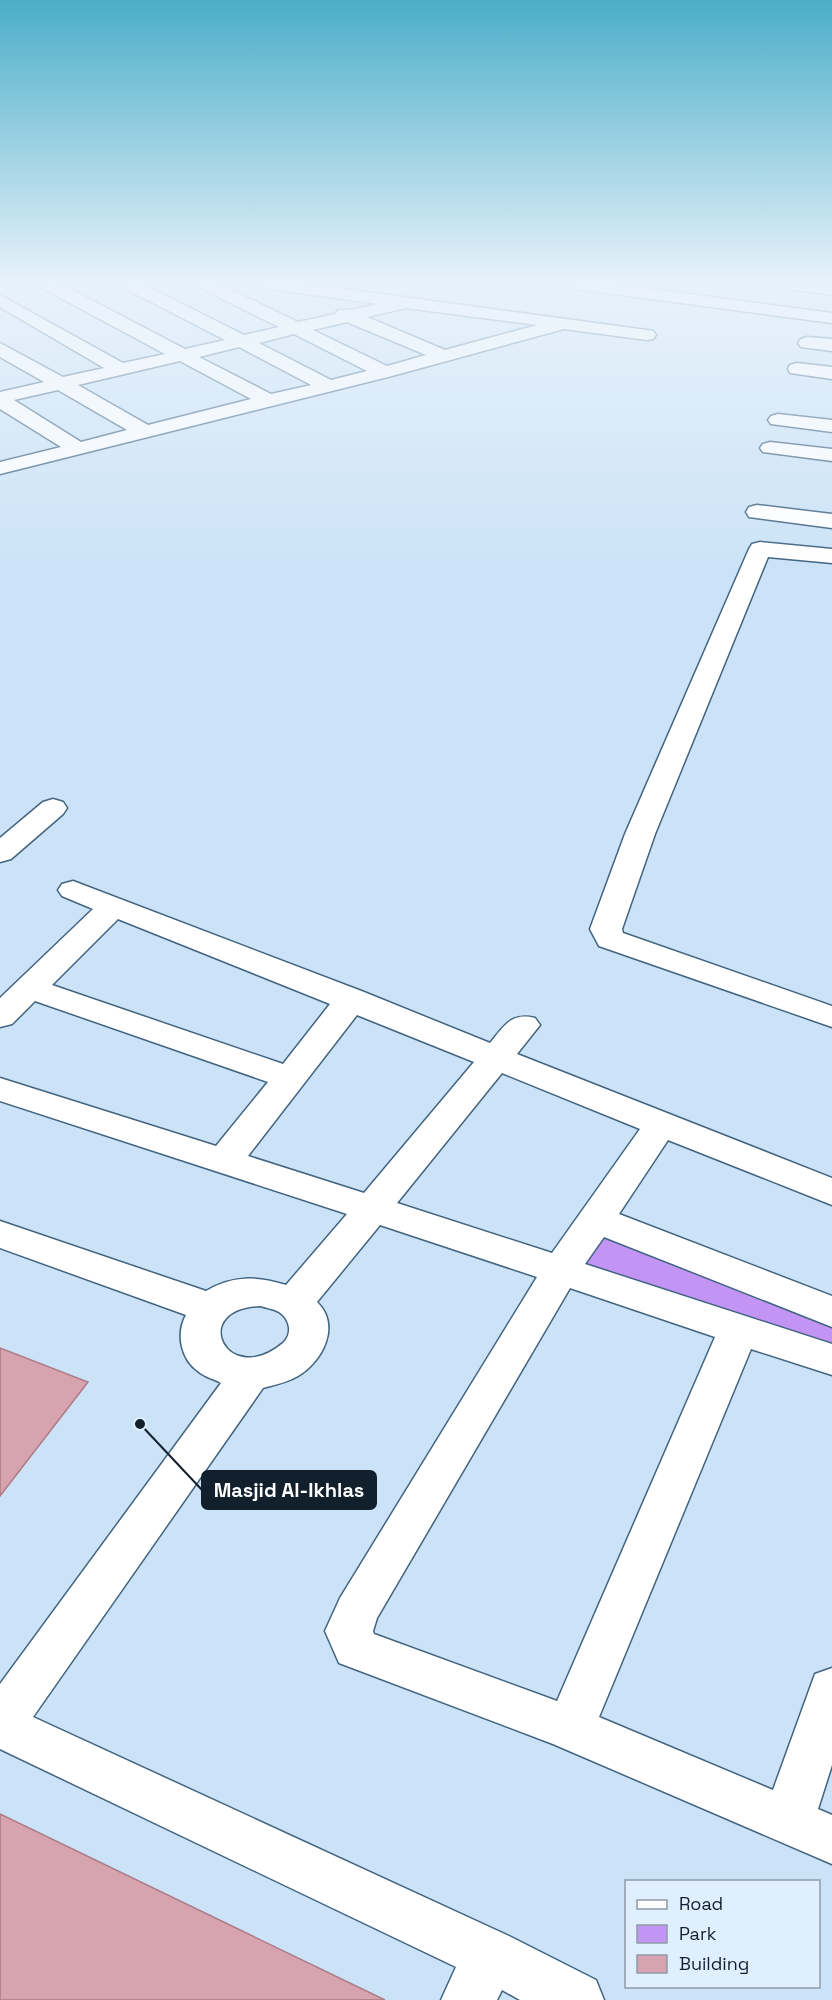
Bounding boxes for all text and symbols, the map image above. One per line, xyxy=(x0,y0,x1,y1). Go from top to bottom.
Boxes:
callout: Masjid Al-Ikhlas xyxy=(202,1471,376,1509)
text: Masjid Al-Ikhlas xyxy=(214,1477,364,1503)
legend xyxy=(625,1880,820,1988)
text: Road xyxy=(679,1892,723,1915)
text: Park xyxy=(679,1922,717,1945)
text: Building xyxy=(679,1952,749,1975)

